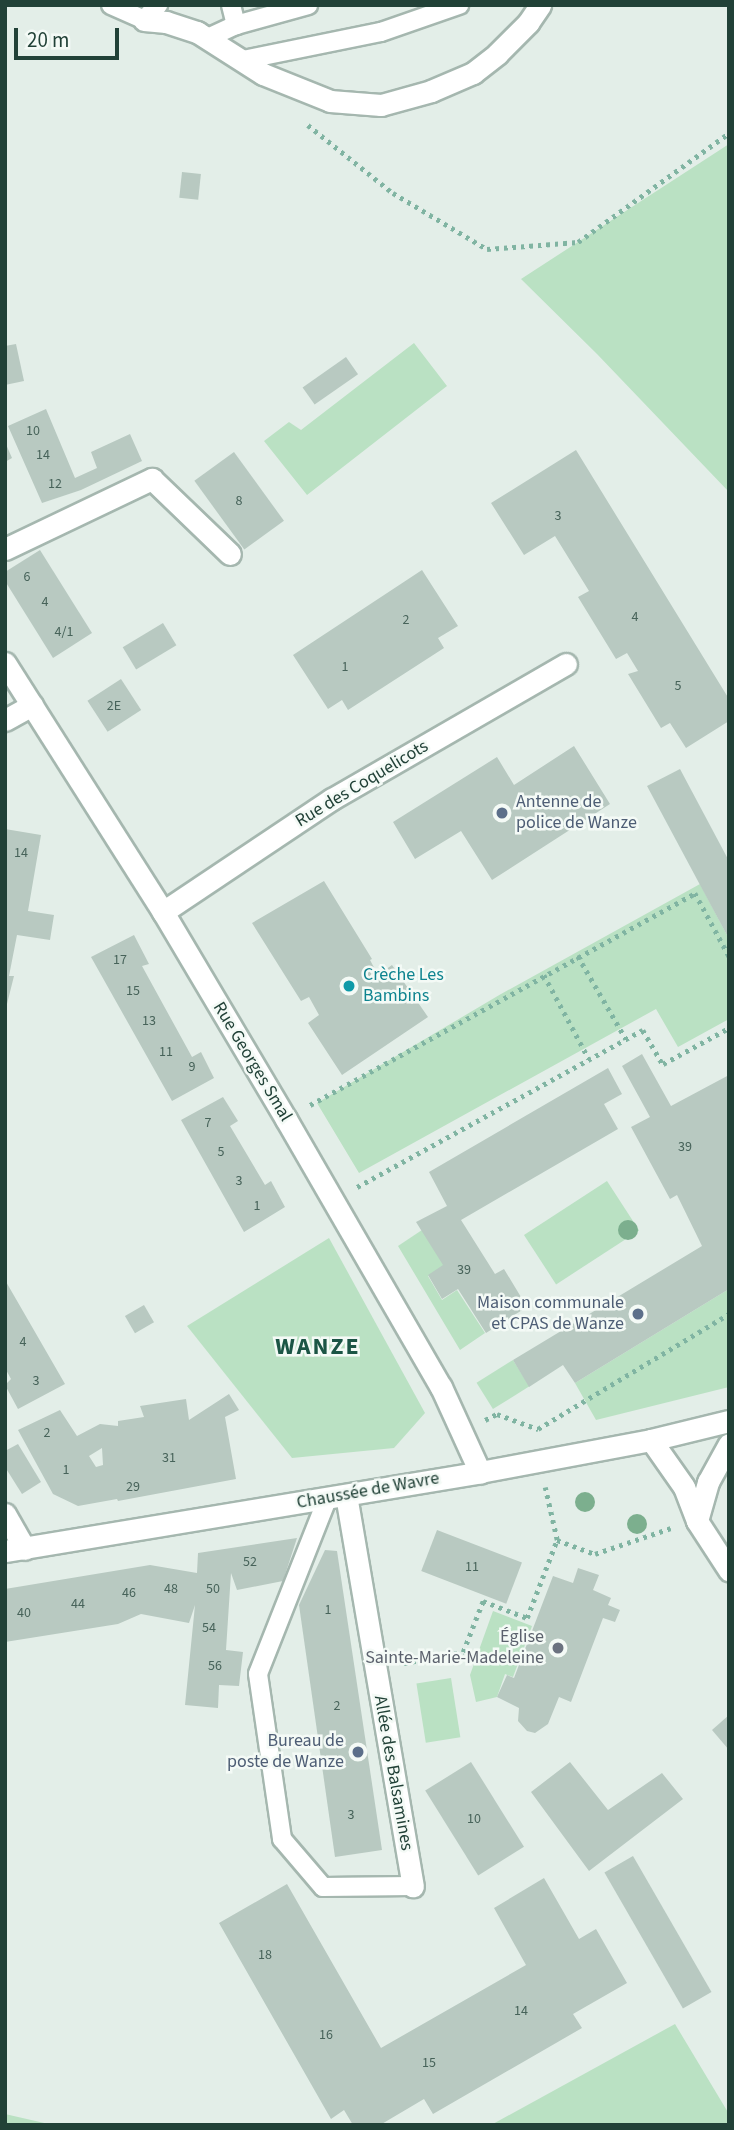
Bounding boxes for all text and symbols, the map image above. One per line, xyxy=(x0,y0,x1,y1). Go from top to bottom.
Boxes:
scale bar xyxy=(18,14,122,58)
text: 20 m xyxy=(27,25,69,55)
house number: 10 xyxy=(26,423,40,439)
house number: 14 xyxy=(36,447,50,463)
house number: 12 xyxy=(48,476,62,492)
house number: 8 xyxy=(236,493,242,509)
house number: 3 xyxy=(555,508,561,524)
house number: 6 xyxy=(24,569,30,585)
house number: 4 xyxy=(42,594,48,610)
house number: 4 xyxy=(632,609,638,625)
house number: 2 xyxy=(403,612,409,628)
house number: 4/1 xyxy=(55,624,73,640)
house number: 1 xyxy=(342,659,348,675)
house number: 5 xyxy=(675,678,681,694)
house number: 2E xyxy=(107,698,121,714)
street label: Rue des Coquelicots xyxy=(292,736,432,832)
place label: Antenne de police de Wanze xyxy=(516,792,637,834)
marker: Antenne de police de Wanze xyxy=(494,805,510,821)
house number: 14 xyxy=(14,845,28,861)
house number: 17 xyxy=(113,952,127,968)
place label: Crèche Les Bambins xyxy=(363,965,444,1007)
marker: Crèche Les Bambins xyxy=(341,978,357,994)
house number: 15 xyxy=(126,983,140,999)
street label: Rue Georges Smal xyxy=(208,998,296,1126)
house number: 13 xyxy=(142,1013,156,1029)
house number: 11 xyxy=(159,1044,173,1060)
house number: 9 xyxy=(189,1059,195,1075)
house number: 7 xyxy=(205,1115,211,1131)
house number: 39 xyxy=(678,1139,692,1155)
house number: 5 xyxy=(218,1144,224,1160)
house number: 3 xyxy=(236,1173,242,1189)
house number: 1 xyxy=(254,1198,260,1214)
house number: 39 xyxy=(457,1262,471,1278)
place label: Maison communale et CPAS de Wanze xyxy=(477,1293,624,1336)
marker: Maison communale et CPAS de Wanze xyxy=(630,1306,646,1322)
district label: WANZE xyxy=(276,1333,360,1361)
house number: 4 xyxy=(20,1334,26,1350)
house number: 3 xyxy=(33,1373,39,1389)
house number: 2 xyxy=(44,1425,50,1441)
house number: 31 xyxy=(162,1450,176,1466)
house number: 1 xyxy=(63,1462,69,1478)
street label: Chaussée de Wavre xyxy=(295,1468,441,1514)
house number: 29 xyxy=(126,1479,140,1495)
house number: 52 xyxy=(243,1554,257,1570)
house number: 11 xyxy=(465,1559,479,1575)
house number: 48 xyxy=(164,1581,178,1597)
house number: 50 xyxy=(206,1581,220,1597)
house number: 46 xyxy=(122,1585,136,1601)
house number: 44 xyxy=(71,1596,85,1612)
house number: 1 xyxy=(325,1602,331,1618)
house number: 40 xyxy=(17,1605,31,1621)
house number: 54 xyxy=(202,1620,216,1636)
place label: Église Sainte-Marie-Madeleine xyxy=(365,1627,544,1670)
marker: Église Sainte-Marie-Madeleine xyxy=(550,1640,566,1656)
house number: 56 xyxy=(208,1658,222,1674)
street label: Allée des Balsamines xyxy=(369,1694,417,1852)
house number: 2 xyxy=(334,1698,340,1714)
place label: Bureau de poste de Wanze xyxy=(227,1731,344,1774)
marker: Bureau de poste de Wanze xyxy=(350,1744,366,1760)
house number: 3 xyxy=(348,1807,354,1823)
house number: 10 xyxy=(467,1811,481,1827)
house number: 18 xyxy=(258,1947,272,1963)
house number: 14 xyxy=(514,2003,528,2019)
house number: 16 xyxy=(319,2027,333,2043)
house number: 15 xyxy=(422,2055,436,2071)

